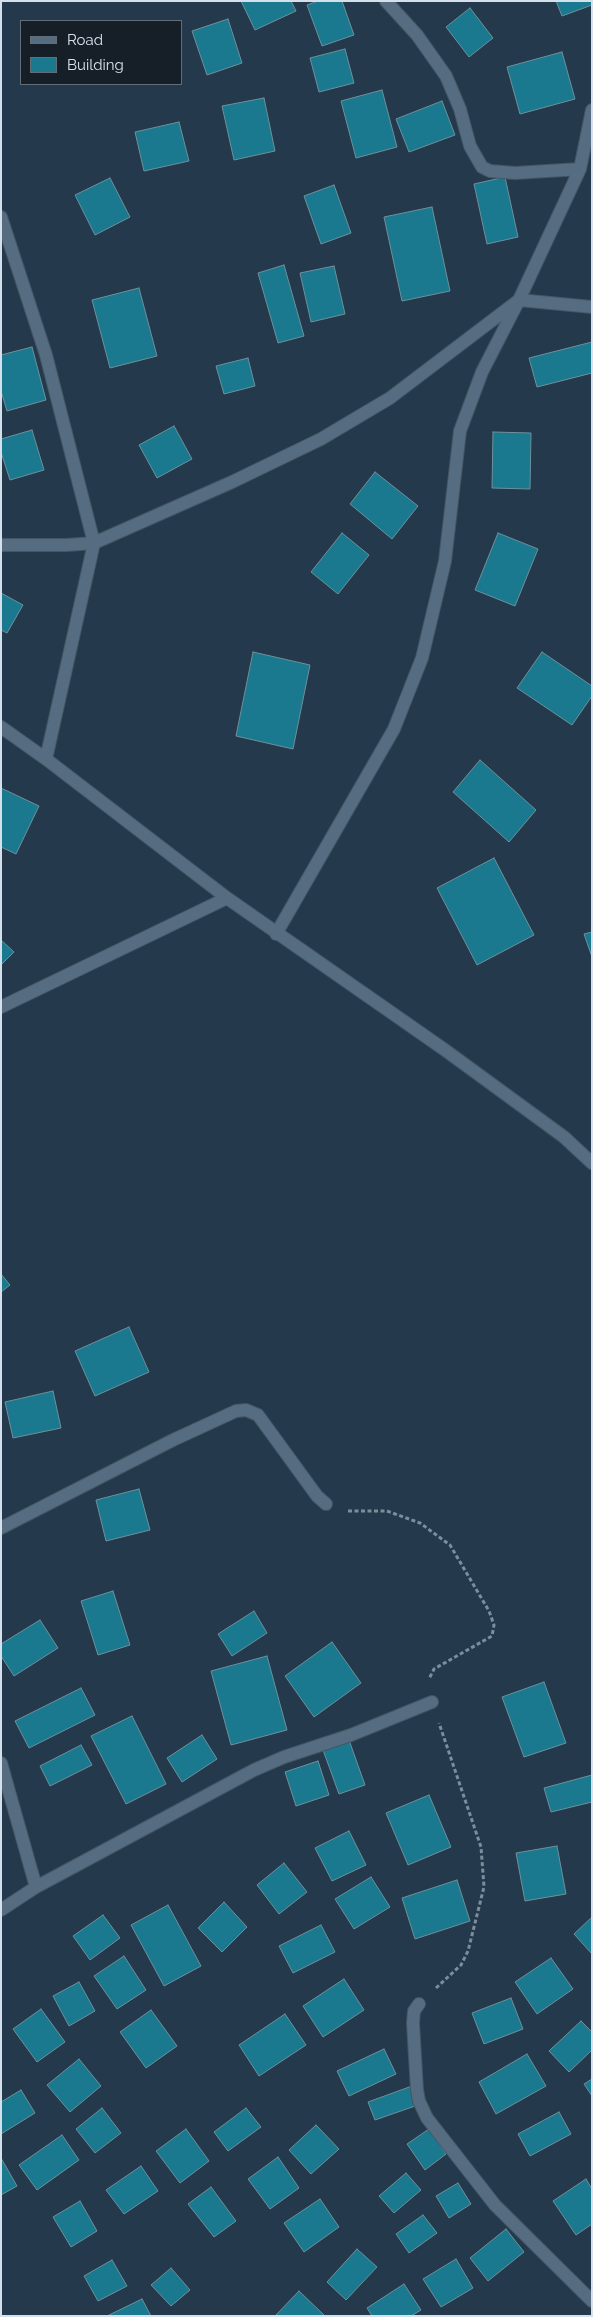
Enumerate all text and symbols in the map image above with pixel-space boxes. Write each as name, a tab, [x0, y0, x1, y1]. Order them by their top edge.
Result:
legend	[20, 20, 182, 85]
text: Road	[67, 31, 103, 49]
text: Building	[67, 56, 124, 74]

